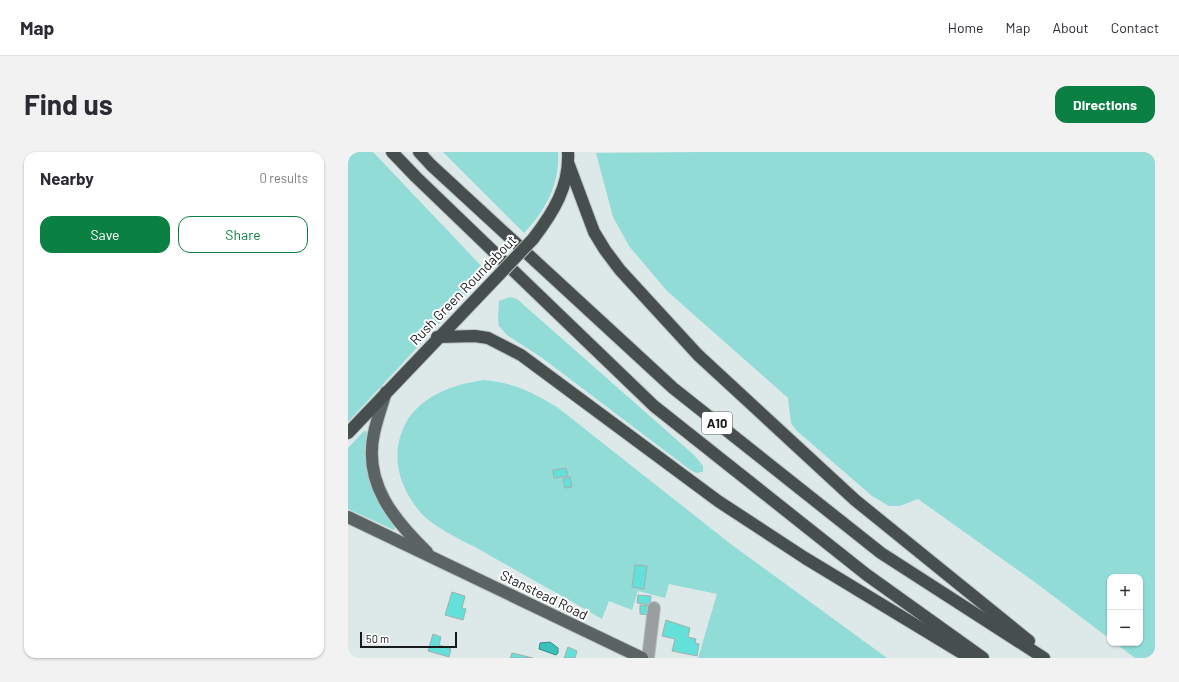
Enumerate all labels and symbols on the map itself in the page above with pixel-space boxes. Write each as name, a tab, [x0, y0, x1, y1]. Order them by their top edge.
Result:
street label: Rush Green Roundabout	[406, 231, 519, 348]
road number: A10	[702, 412, 732, 434]
street label: Stanstead Road	[498, 566, 591, 623]
scale bar	[360, 630, 457, 649]

